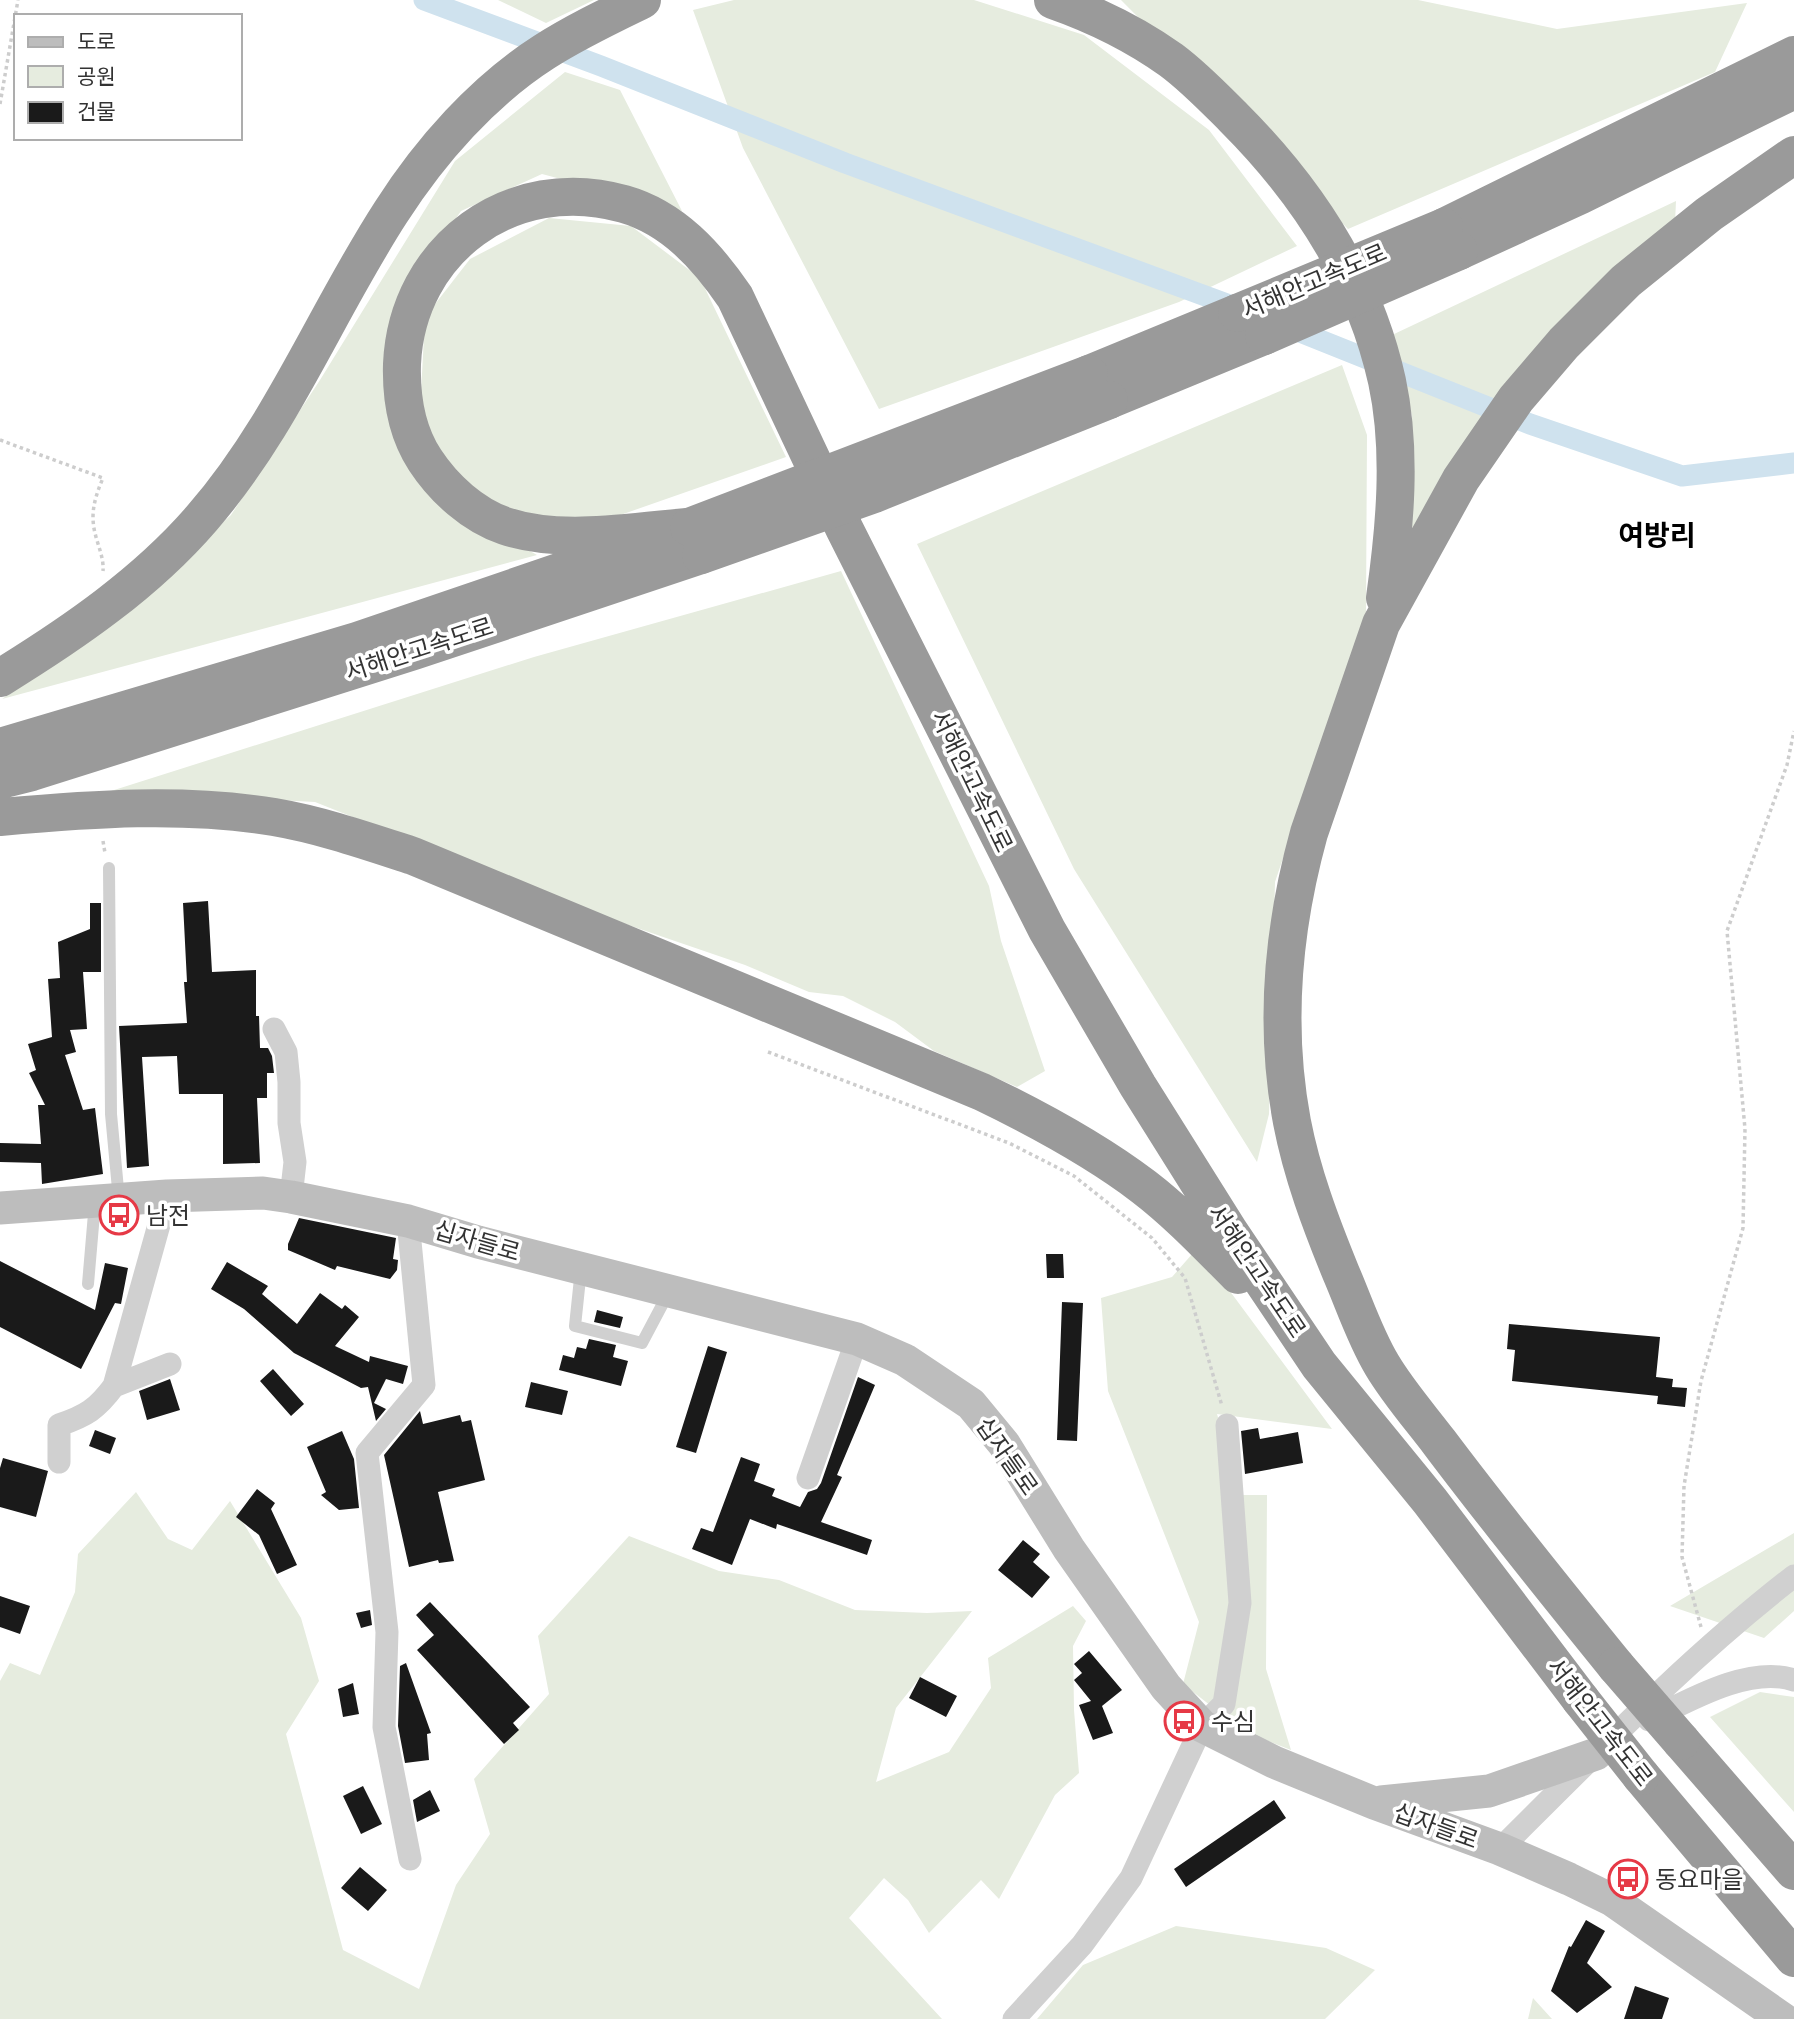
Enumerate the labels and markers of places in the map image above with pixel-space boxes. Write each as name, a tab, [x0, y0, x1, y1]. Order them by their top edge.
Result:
bus stop icon: 남전	[98, 1194, 140, 1236]
place label: 남전	[146, 1201, 190, 1230]
bus stop icon: 수심	[1163, 1700, 1205, 1742]
place label: 수심	[1211, 1707, 1255, 1736]
bus stop icon: 동요마을	[1607, 1858, 1649, 1900]
place label: 동요마을	[1655, 1865, 1743, 1894]

